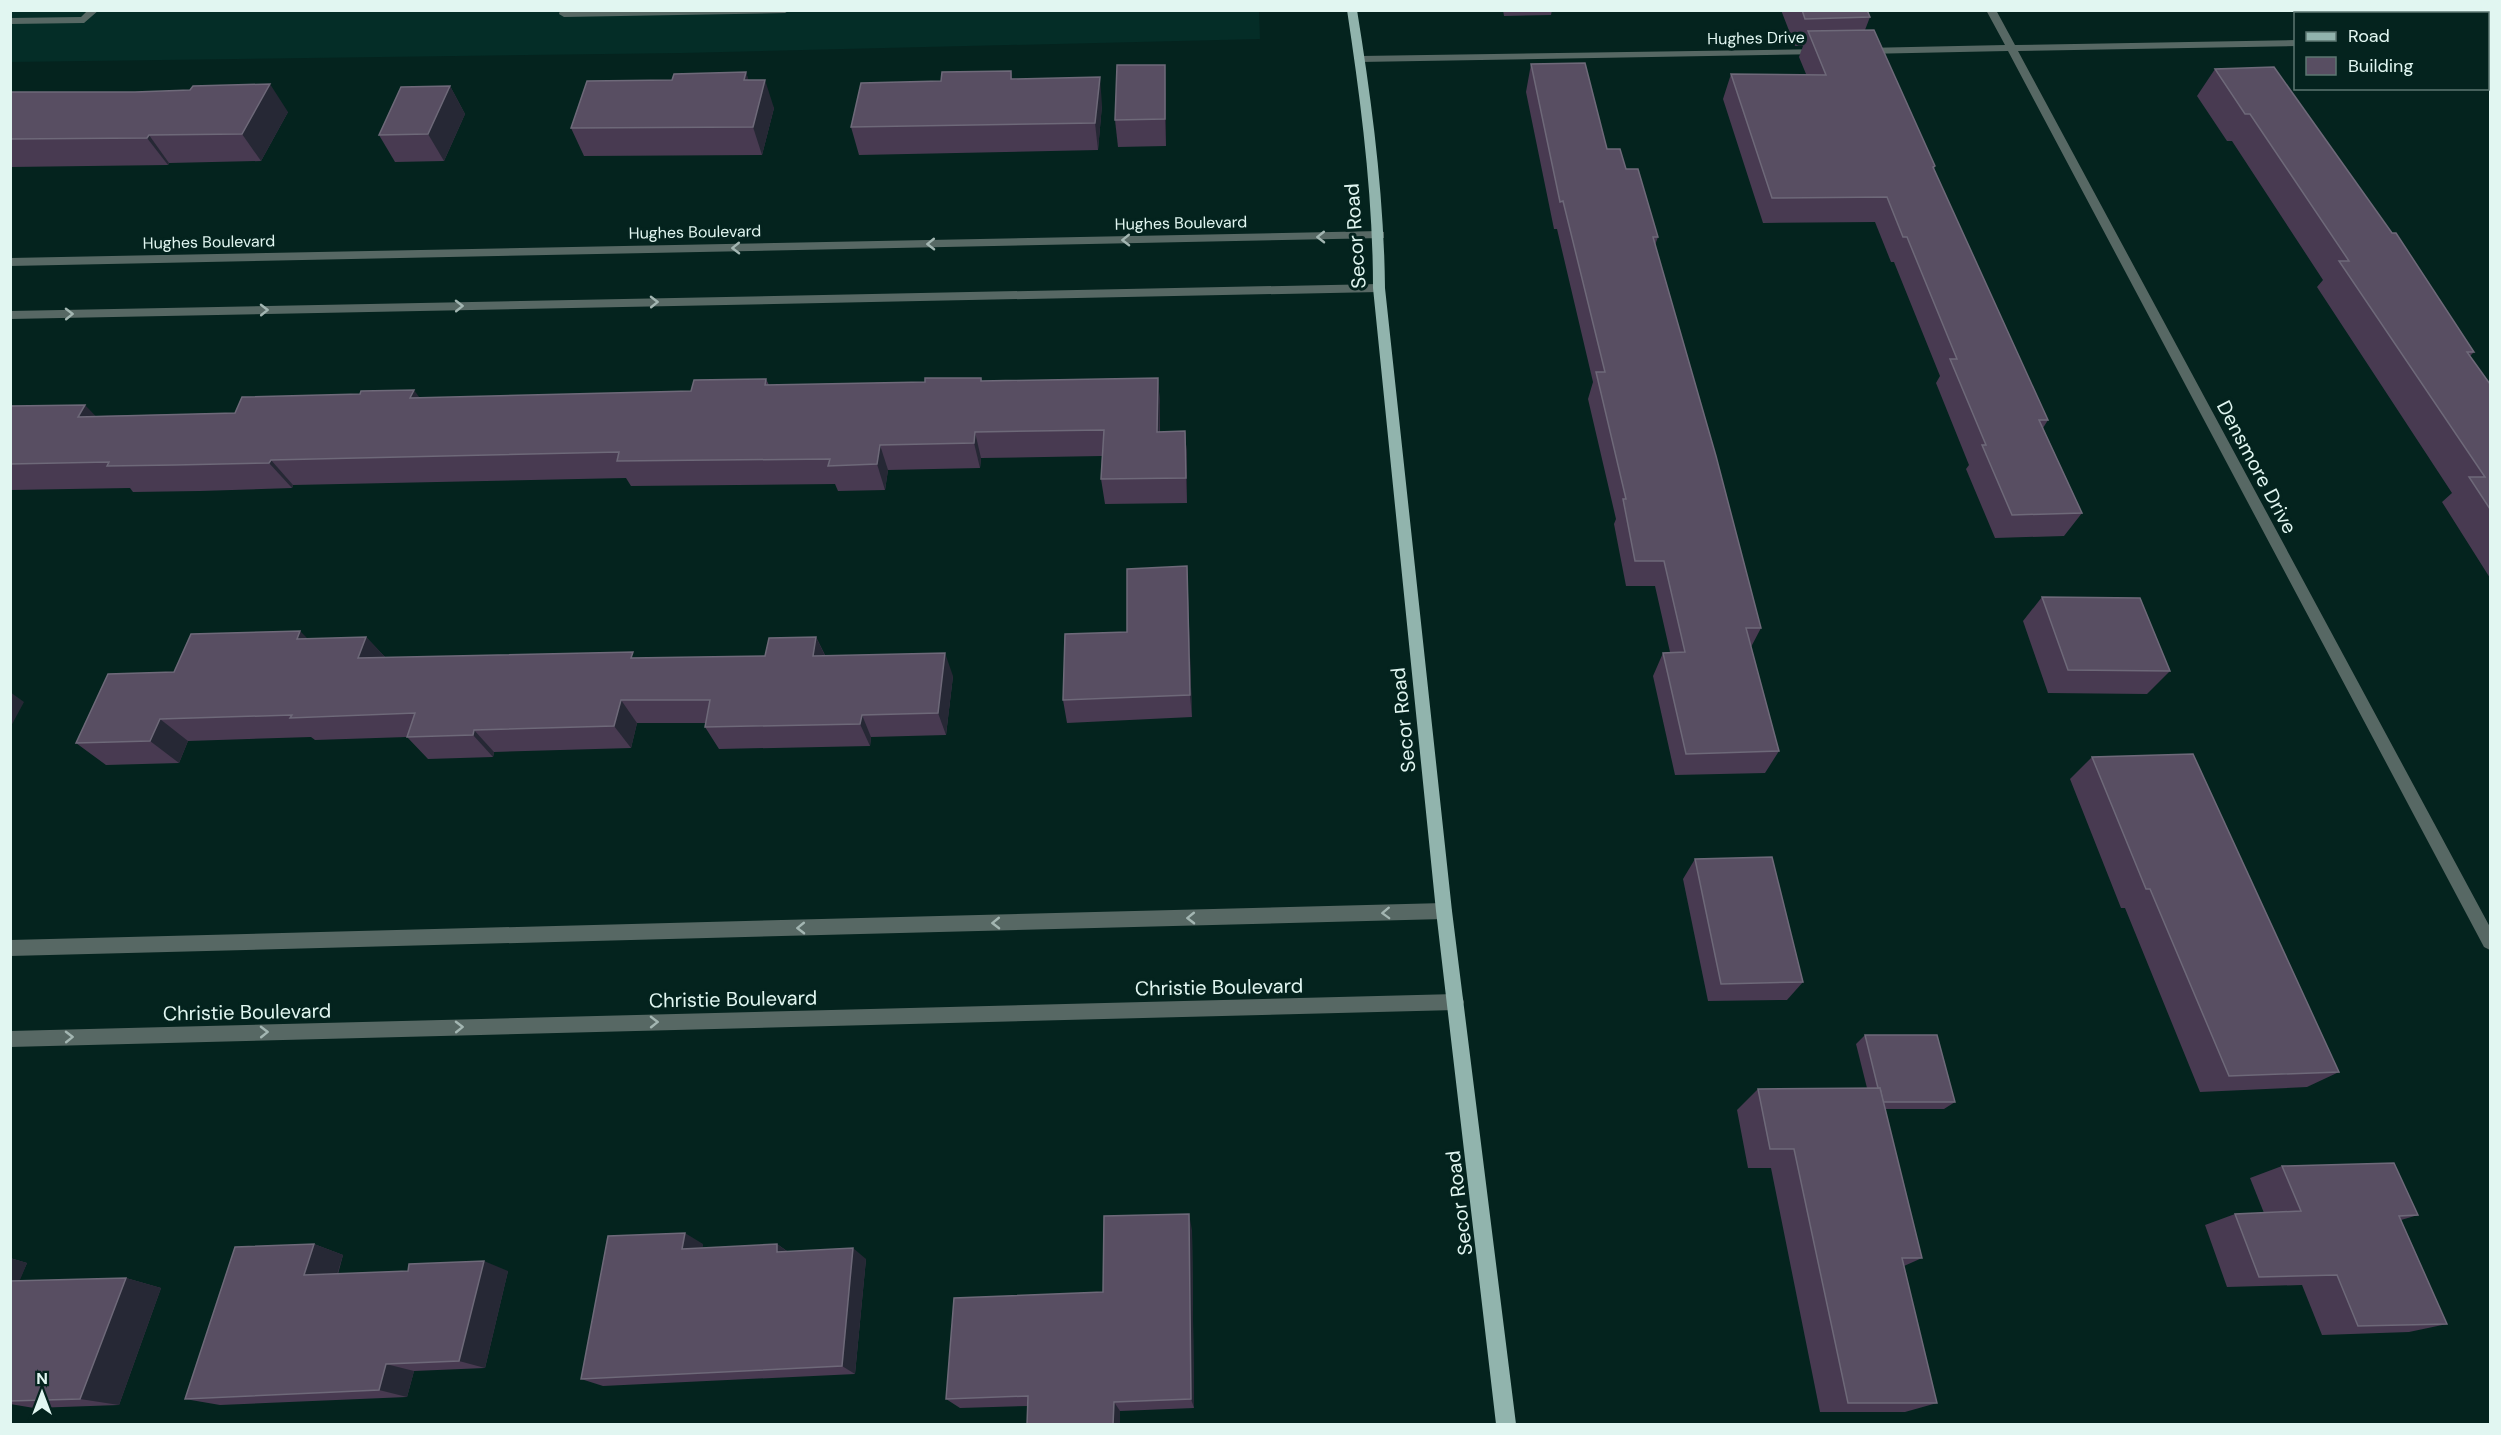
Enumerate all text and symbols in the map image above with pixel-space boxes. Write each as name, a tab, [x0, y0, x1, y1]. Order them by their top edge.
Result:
legend	[2294, 12, 2489, 90]
text: Road	[2348, 24, 2390, 48]
street label: Hughes Drive	[1707, 27, 1805, 49]
text: Building	[2348, 54, 2413, 78]
street label: Secor Road	[1338, 182, 1372, 290]
street label: Hughes Boulevard	[1115, 211, 1247, 235]
street label: Hughes Boulevard	[629, 220, 761, 244]
street label: Hughes Boulevard	[143, 230, 275, 254]
one-way arrow	[1317, 230, 1326, 243]
one-way arrow	[1122, 234, 1131, 247]
one-way arrow	[927, 238, 936, 250]
one-way arrow	[732, 242, 741, 254]
one-way arrow	[649, 296, 658, 308]
one-way arrow	[454, 300, 463, 312]
one-way arrow	[259, 304, 268, 316]
one-way arrow	[64, 308, 73, 320]
street label: Densmore Drive	[2211, 396, 2303, 538]
street label: Secor Road	[1385, 666, 1421, 774]
one-way arrow	[1381, 907, 1390, 919]
one-way arrow	[1186, 912, 1195, 924]
one-way arrow	[991, 917, 1000, 929]
one-way arrow	[796, 921, 805, 934]
street label: Christie Boulevard	[1135, 973, 1303, 1001]
street label: Christie Boulevard	[649, 985, 817, 1013]
street label: Christie Boulevard	[163, 998, 331, 1026]
one-way arrow	[649, 1016, 658, 1029]
one-way arrow	[454, 1021, 463, 1034]
one-way arrow	[259, 1026, 268, 1039]
one-way arrow	[64, 1031, 73, 1044]
street label: Secor Road	[1440, 1149, 1478, 1257]
north arrow	[12, 1363, 72, 1423]
text: N	[36, 1368, 48, 1389]

